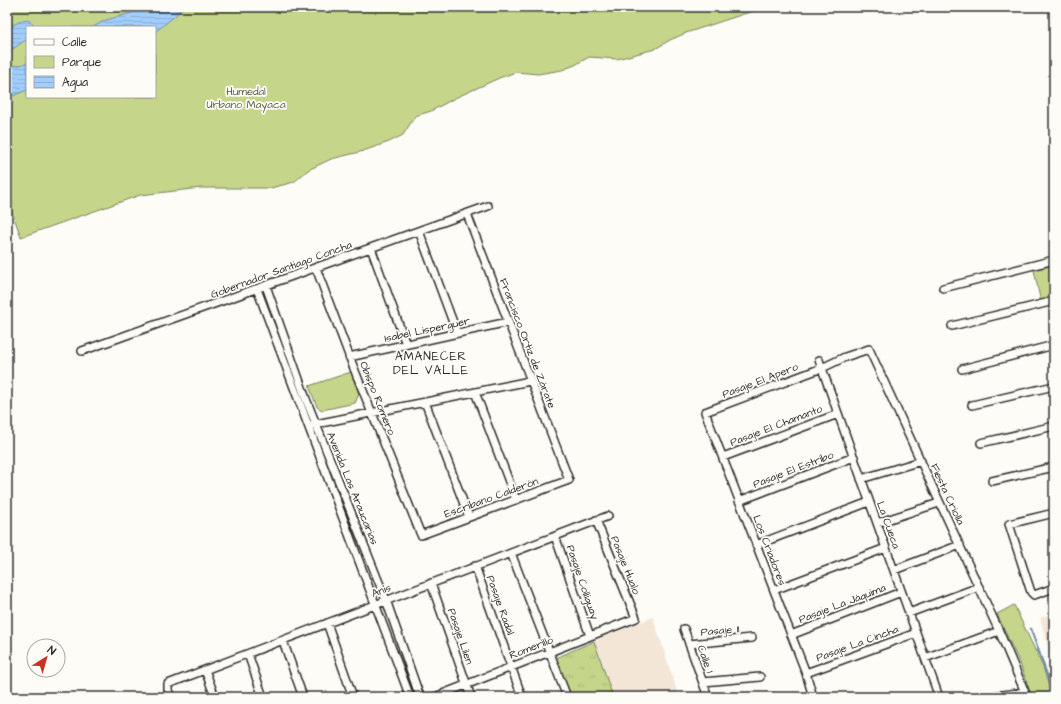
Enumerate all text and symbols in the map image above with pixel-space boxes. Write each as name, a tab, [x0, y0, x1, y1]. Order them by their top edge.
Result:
legend	[26, 26, 156, 98]
text: Calle	[62, 34, 87, 51]
text: Parque	[62, 54, 102, 71]
text: Agua	[62, 74, 88, 92]
park label: Humedal Urbano Mayaca	[207, 84, 286, 113]
street label: Gobernador Santiago Concha	[209, 237, 354, 303]
street label: Francisco Ortiz de Zárate	[496, 276, 559, 410]
street label: Isabel Lisperguer	[383, 313, 472, 347]
district label: AMANECER DEL VALLE	[393, 348, 469, 379]
street label: Obispo Romero	[356, 359, 399, 438]
street label: Pasaje El Apero	[720, 359, 801, 402]
street label: Pasaje El Chamanto	[728, 401, 825, 450]
street label: Avenida Las Araucarias	[323, 430, 382, 547]
street label: Pasaje El Estribo	[751, 447, 836, 492]
street label: Fiesta Criolla	[927, 461, 968, 528]
street label: Escribano Calderón	[442, 473, 541, 521]
street label: La Cueca	[873, 499, 904, 551]
street label: Los Criadores	[749, 513, 790, 588]
street label: Pasaje Hualo	[607, 534, 644, 597]
street label: Pasaje Colliguay	[562, 543, 602, 622]
street label: Pasaje Radal	[483, 573, 518, 637]
street label: Anis	[369, 580, 394, 601]
street label: Pasaje La Jáquima	[796, 580, 888, 627]
street label: Pasaje Lilen	[444, 606, 477, 667]
street label: Pasaje 11	[700, 621, 741, 640]
street label: Pasaje La Cincha	[814, 621, 901, 665]
street label: Romerillo	[507, 632, 556, 663]
north arrow	[26, 638, 66, 678]
text: N	[44, 642, 59, 659]
street label: Calle 1	[694, 643, 717, 676]

